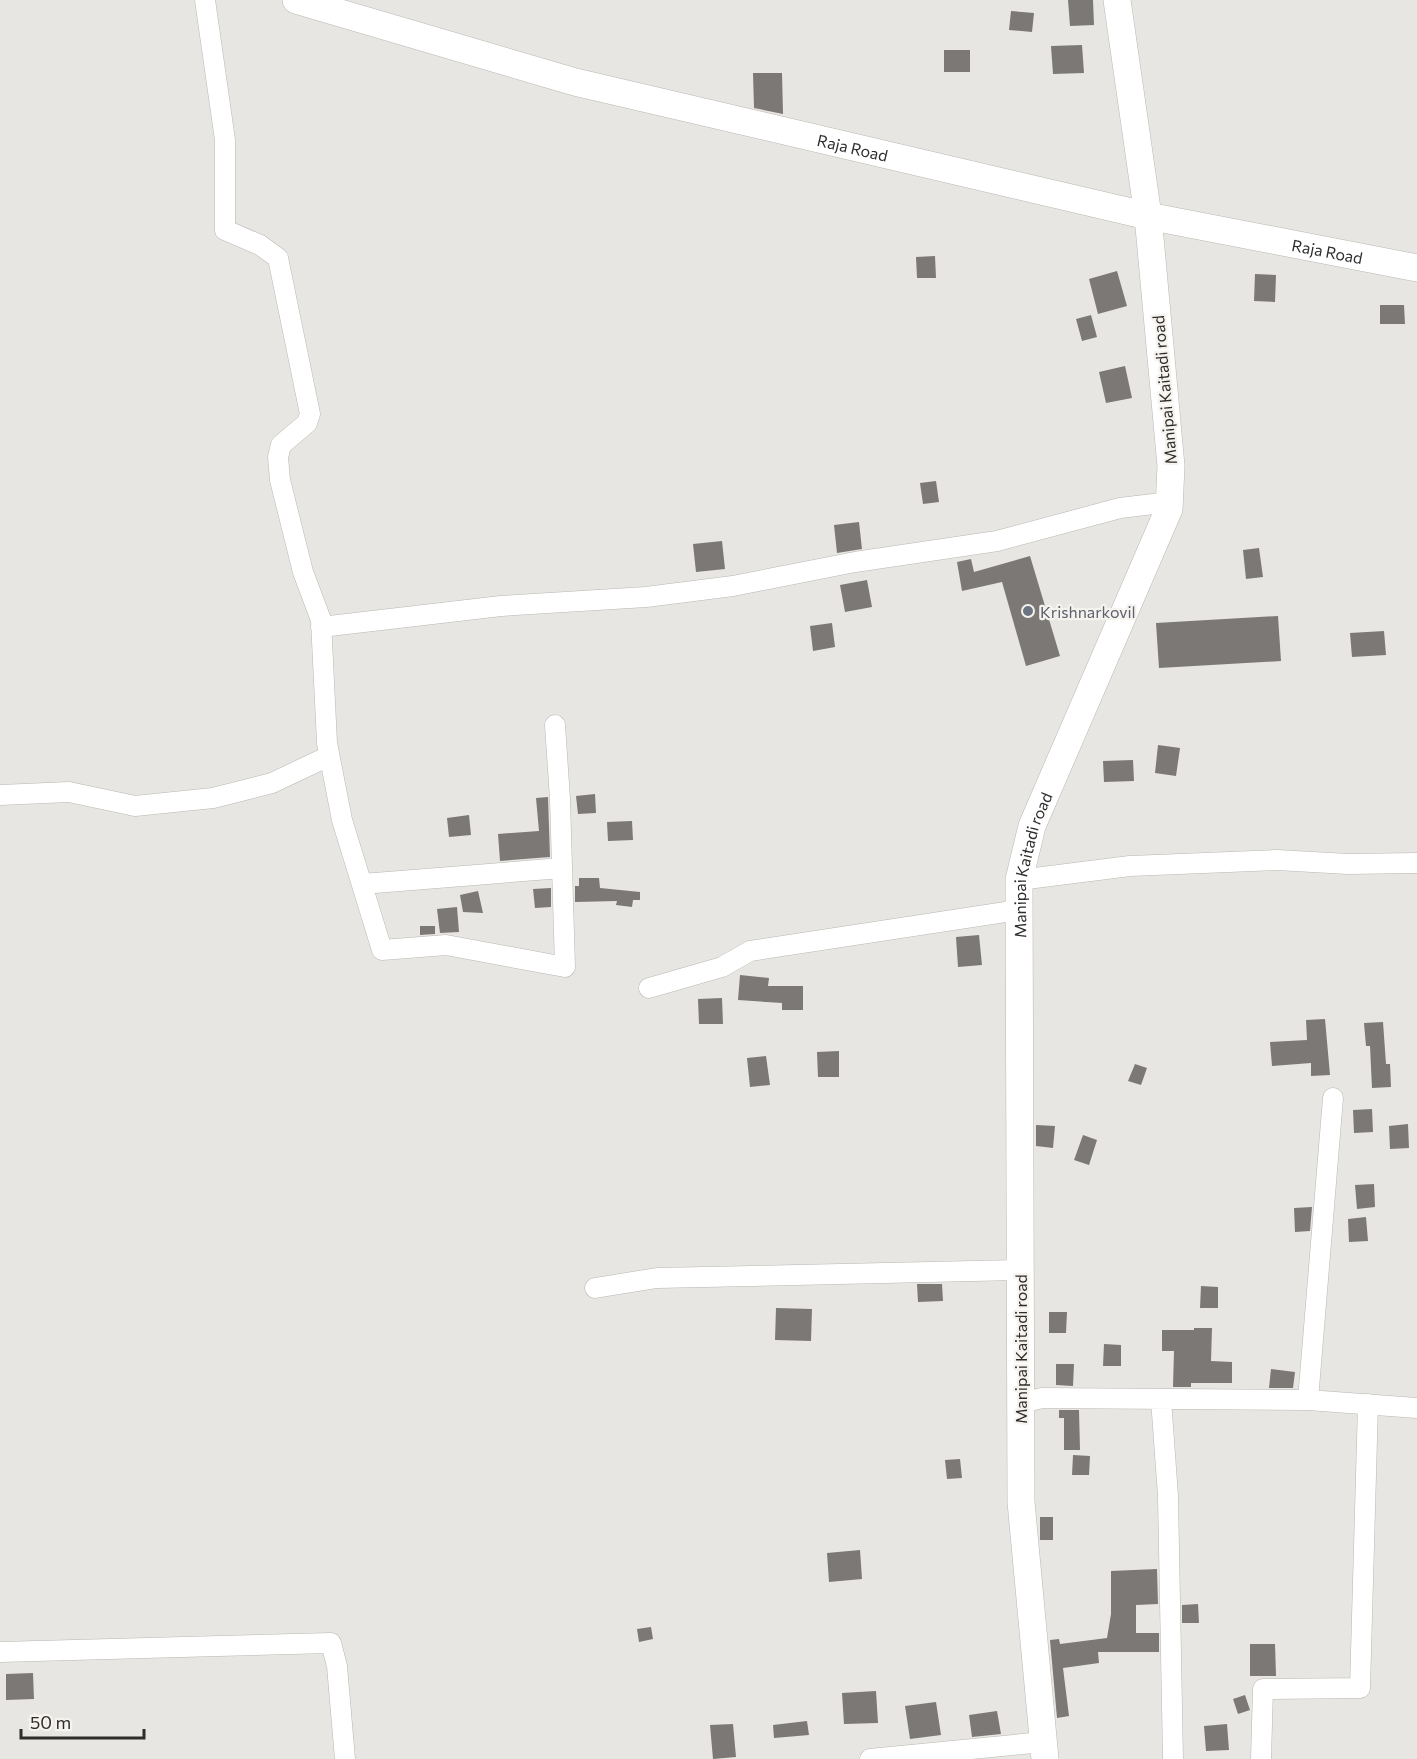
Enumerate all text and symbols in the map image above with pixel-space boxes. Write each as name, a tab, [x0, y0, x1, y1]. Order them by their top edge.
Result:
street label: Raja Road	[815, 129, 890, 164]
street label: Raja Road	[1290, 235, 1365, 267]
street label: Manipai Kaitadi road	[1148, 315, 1180, 465]
place label: Krishnarkovil	[1040, 602, 1136, 621]
marker: Krishnarkovil	[1021, 604, 1035, 618]
street label: Manipai Kaitadi road	[1009, 789, 1055, 938]
street label: Manipai Kaitadi road	[1011, 1274, 1030, 1424]
scale bar	[21, 1702, 144, 1740]
text: 50 m	[30, 1711, 71, 1733]

